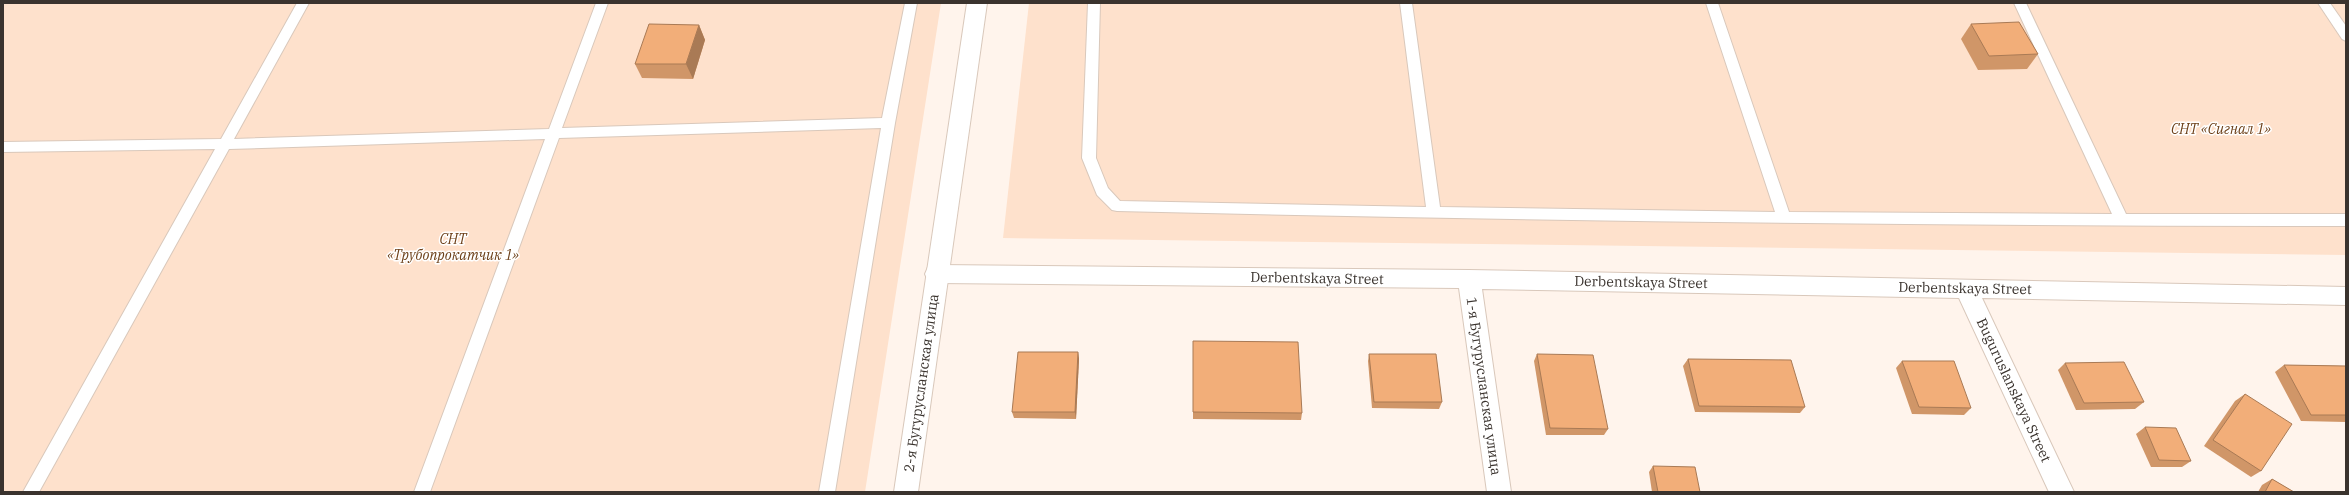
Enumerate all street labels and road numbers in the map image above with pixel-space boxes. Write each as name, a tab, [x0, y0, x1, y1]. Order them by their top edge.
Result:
street label: Derbentskaya Street	[1250, 268, 1384, 288]
street label: Derbentskaya Street	[1574, 272, 1708, 292]
street label: Derbentskaya Street	[1898, 278, 2032, 298]
street label: 2-я Бугурусланская улица	[900, 292, 942, 473]
street label: 1-я Бугурусланская улица	[1463, 296, 1505, 477]
street label: Buguruslanskaya Street	[1973, 315, 2055, 465]

